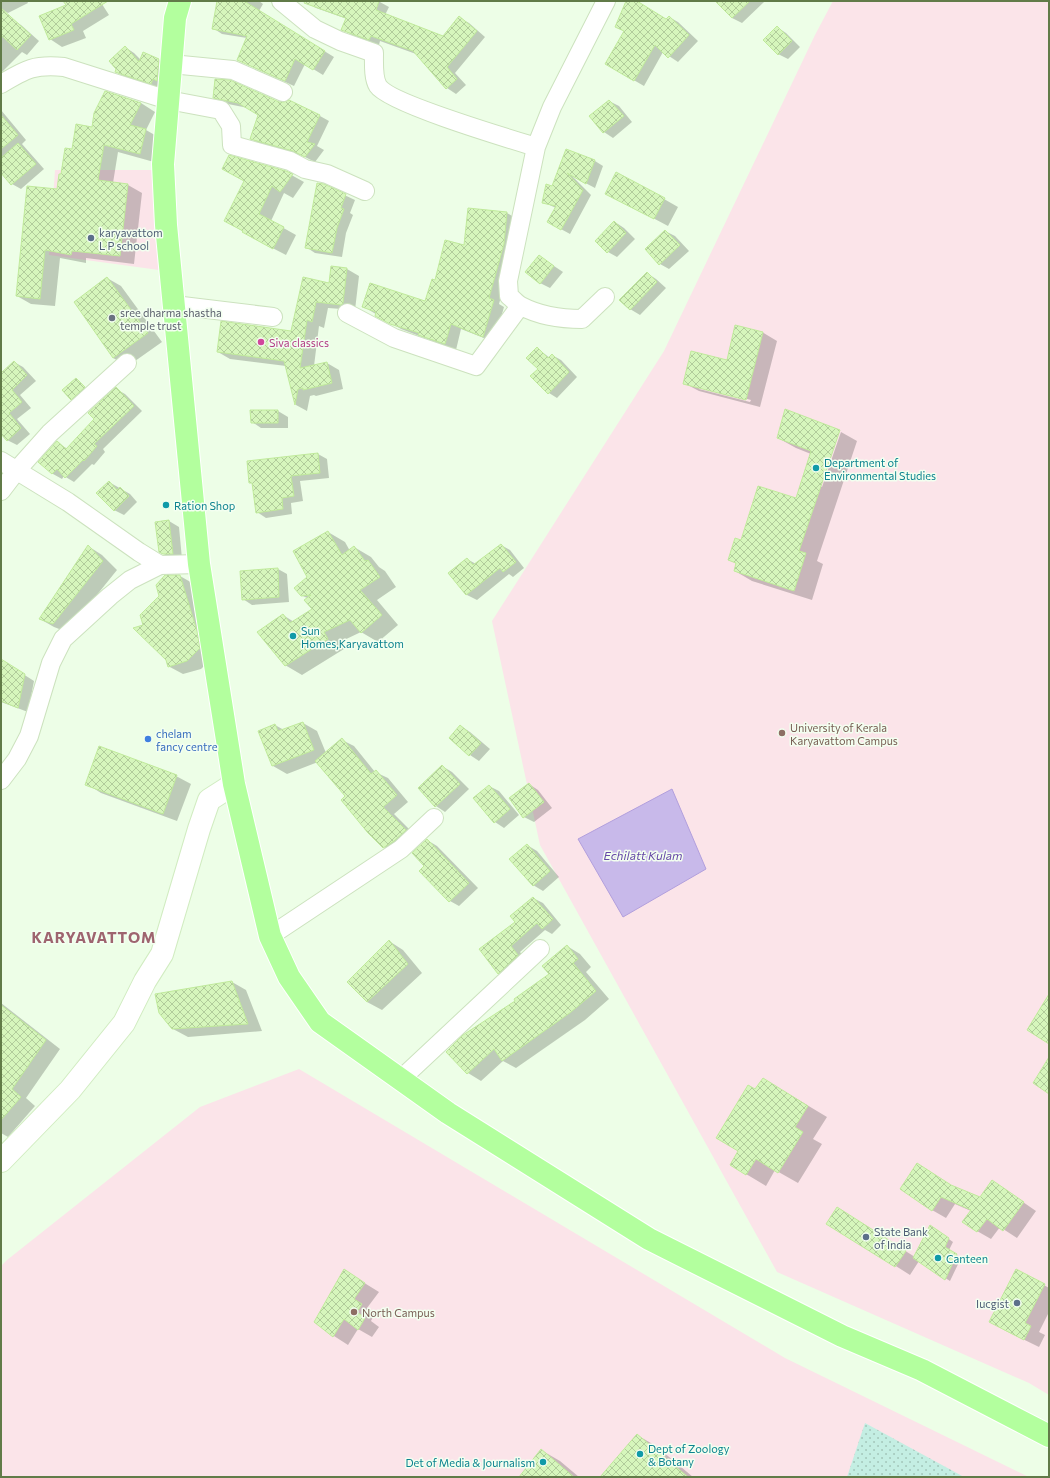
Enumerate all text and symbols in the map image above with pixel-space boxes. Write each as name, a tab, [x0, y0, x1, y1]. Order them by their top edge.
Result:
place label: karyavattom L P school	[99, 226, 163, 252]
marker: karyavattom L P school	[86, 233, 96, 243]
place label: sree dharma shastha temple trust	[120, 306, 222, 332]
marker: sree dharma shastha temple trust	[107, 313, 117, 323]
place label: Siva classics	[269, 336, 329, 349]
marker: Siva classics	[256, 337, 266, 347]
place label: Department of Environmental Studies	[824, 456, 936, 482]
marker: Department of Environmental Studies	[811, 463, 821, 473]
place label: Ration Shop	[174, 499, 235, 512]
marker: Ration Shop	[161, 500, 171, 510]
place label: Sun Homes,Karyavattom	[301, 624, 404, 650]
marker: Sun Homes,Karyavattom	[288, 631, 298, 641]
place label: University of Kerala Karyavattom Campus	[790, 721, 898, 747]
place label: chelam fancy centre	[156, 727, 218, 753]
marker: University of Kerala Karyavattom Campus	[777, 728, 787, 738]
marker: chelam fancy centre	[143, 734, 153, 744]
water label: Echilatt Kulam	[604, 848, 682, 862]
district label: KARYAVATTOM	[32, 928, 156, 946]
place label: State Bank of India	[874, 1225, 928, 1251]
marker: State Bank of India	[861, 1232, 871, 1242]
place label: Canteen	[946, 1252, 988, 1265]
marker: Canteen	[933, 1253, 943, 1263]
place label: Iucgist	[976, 1297, 1009, 1310]
marker: Iucgist	[1012, 1298, 1022, 1308]
place label: North Campus	[362, 1306, 435, 1319]
marker: North Campus	[349, 1307, 359, 1317]
place label: Dept of Zoology & Botany	[648, 1442, 730, 1468]
marker: Dept of Zoology & Botany	[635, 1449, 645, 1459]
place label: Det of Media & Journalism	[405, 1456, 535, 1470]
marker: Det of Media & Journalism	[538, 1457, 548, 1467]

